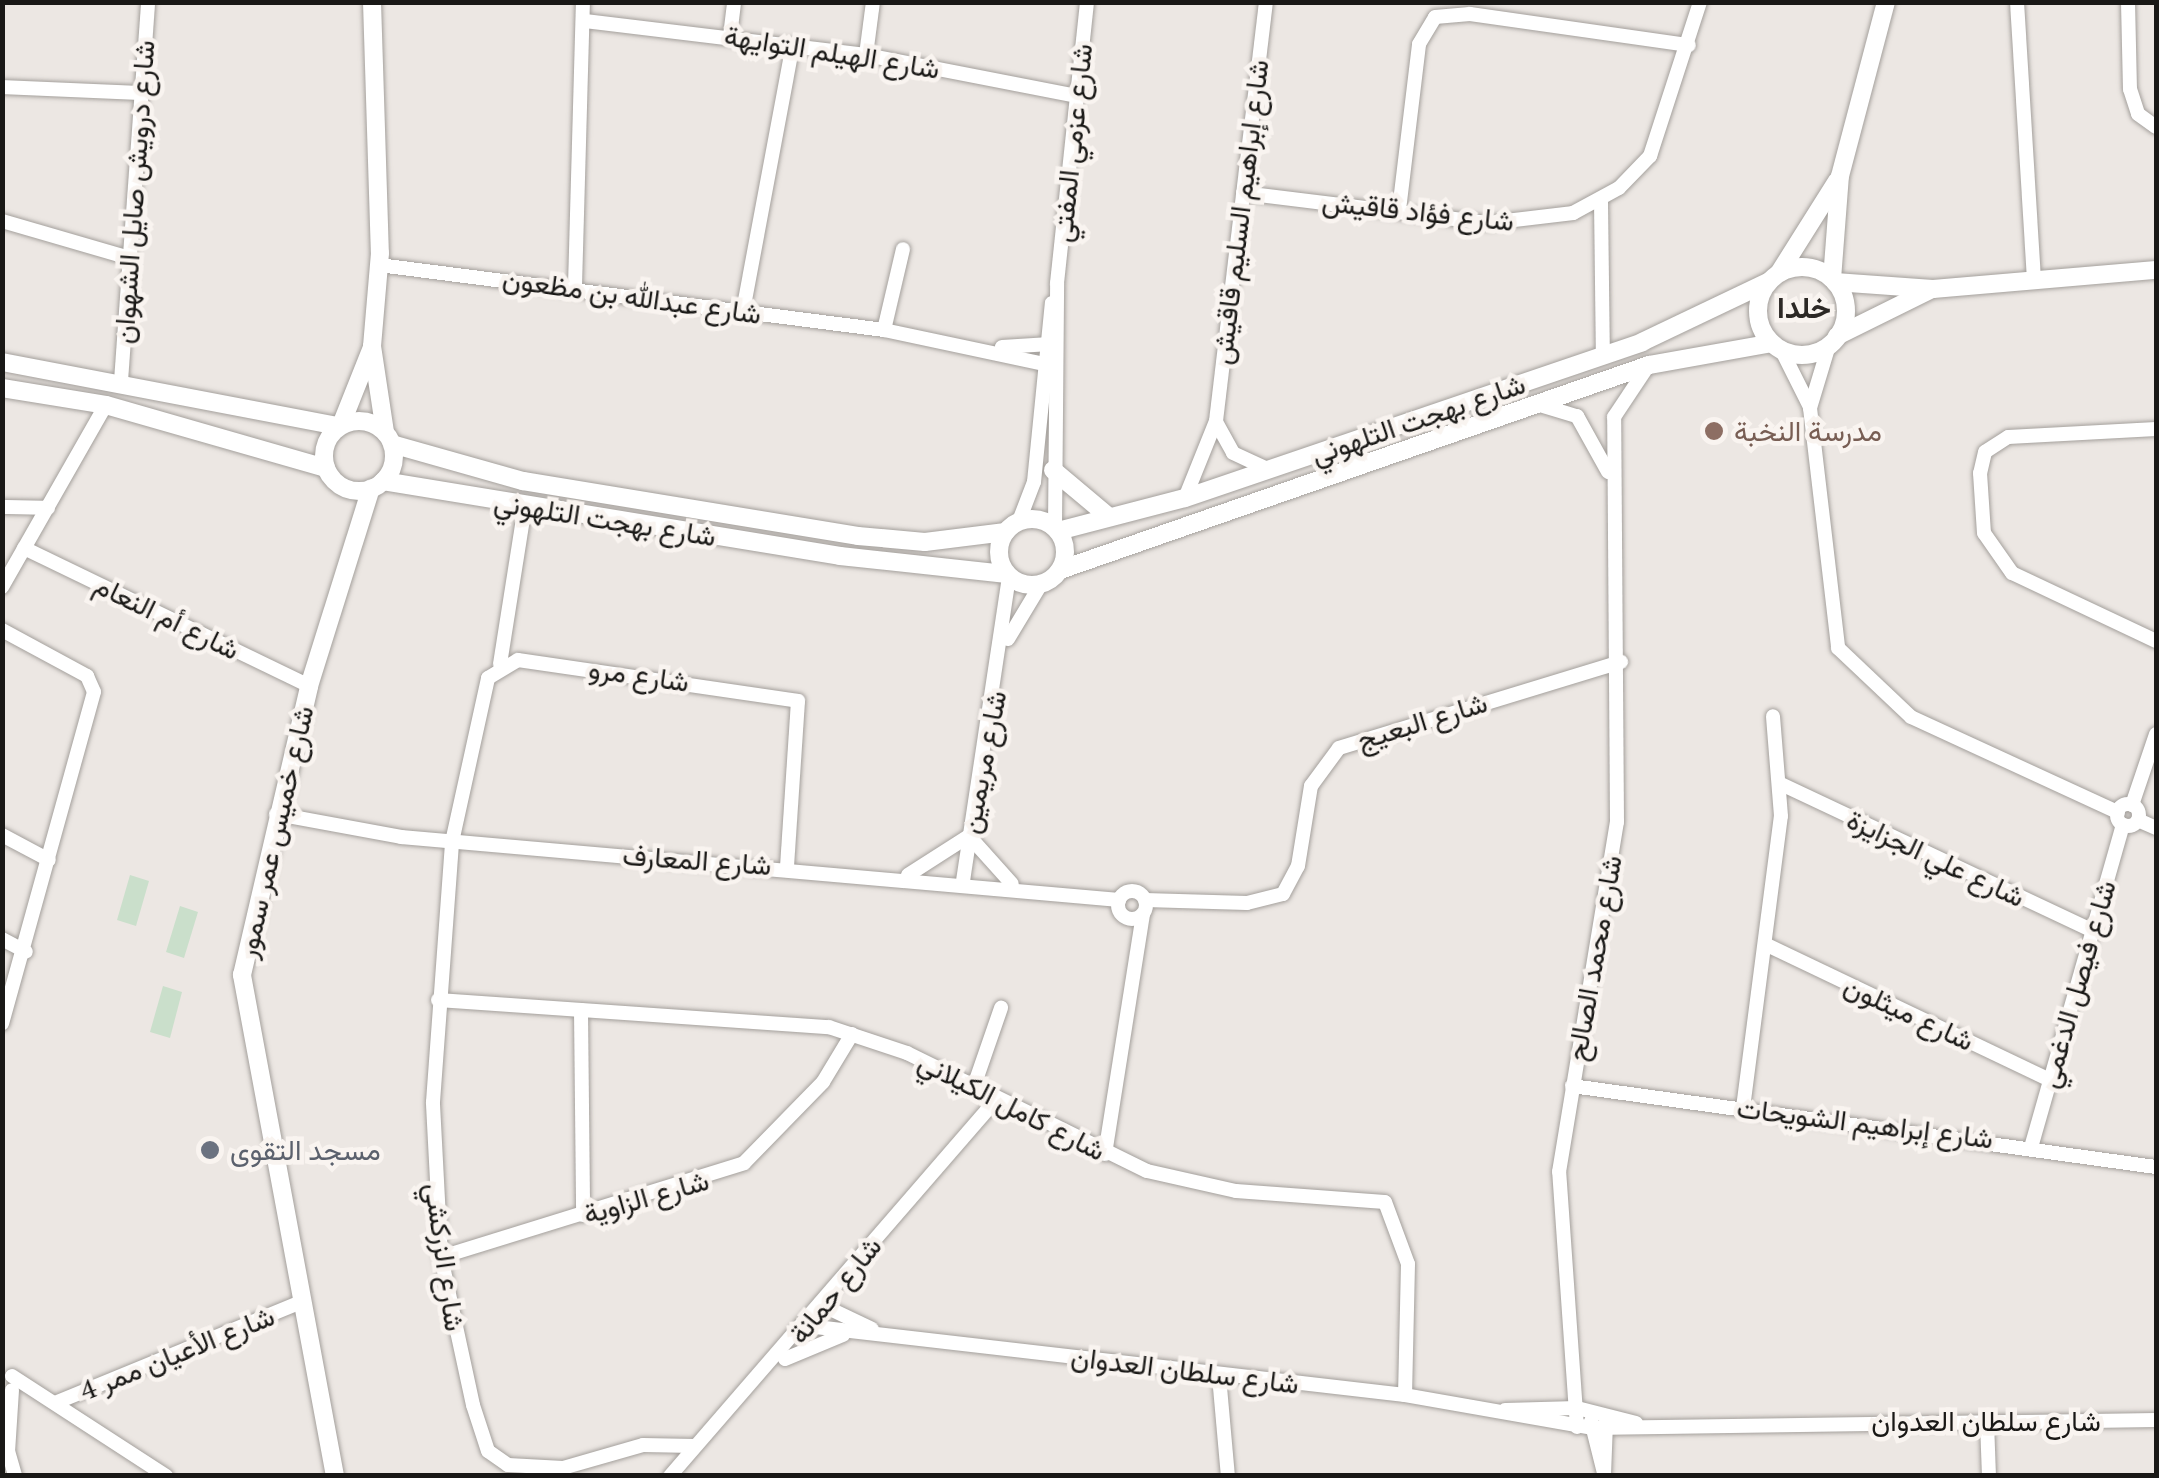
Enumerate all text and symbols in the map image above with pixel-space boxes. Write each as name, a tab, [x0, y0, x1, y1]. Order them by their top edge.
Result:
street label: شارع الهيلم التوايهة	[722, 18, 942, 86]
street label: شارع درويش صايل الشهوان	[107, 39, 161, 345]
street label: شارع عزمي المفتي	[1045, 42, 1099, 244]
street label: شارع إبراهيم السليم قاقيش	[1205, 58, 1275, 366]
street label: شارع فؤاد قاقيش	[1320, 184, 1516, 238]
street label: شارع عبدالله بن مظعون	[500, 261, 764, 331]
district label: خلدا	[1777, 289, 1831, 325]
street label: شارع بهجت التلهوني	[1307, 367, 1529, 471]
place label: مدرسة النخبة	[1734, 414, 1882, 448]
marker: مدرسة النخبة	[1703, 420, 1725, 442]
street label: شارع بهجت التلهوني	[492, 485, 718, 553]
street label: شارع أم النعام	[89, 567, 245, 667]
street label: شارع مرو	[587, 651, 691, 699]
street label: شارع البعيج	[1353, 685, 1491, 757]
street label: شارع مريمين	[953, 688, 1013, 836]
street label: شارع خميس عمر سمور	[230, 703, 320, 961]
street label: شارع علي الجزايزة	[1842, 802, 2030, 914]
street label: شارع المعارف	[622, 838, 772, 882]
street label: شارع محمد الصالح	[1559, 853, 1629, 1063]
street label: شارع فيصل الدغمي	[2031, 876, 2123, 1092]
street label: شارع ميثلون	[1839, 968, 1979, 1058]
street label: شارع كامل الكيلاني	[913, 1044, 1111, 1168]
street label: شارع إبراهيم الشويحات	[1735, 1091, 1995, 1155]
place label: مسجد التقوى	[230, 1133, 381, 1167]
marker: مسجد التقوى	[199, 1139, 221, 1161]
street label: شارع الزاوية	[579, 1163, 713, 1231]
street label: شارع الزركشي	[418, 1181, 472, 1333]
street label: شارع حمانة	[782, 1230, 888, 1350]
street label: شارع الأعيان ممر 4	[75, 1299, 279, 1407]
street label: شارع سلطان العدوان	[1069, 1339, 1301, 1401]
street label: شارع سلطان العدوان	[1871, 1404, 2101, 1438]

